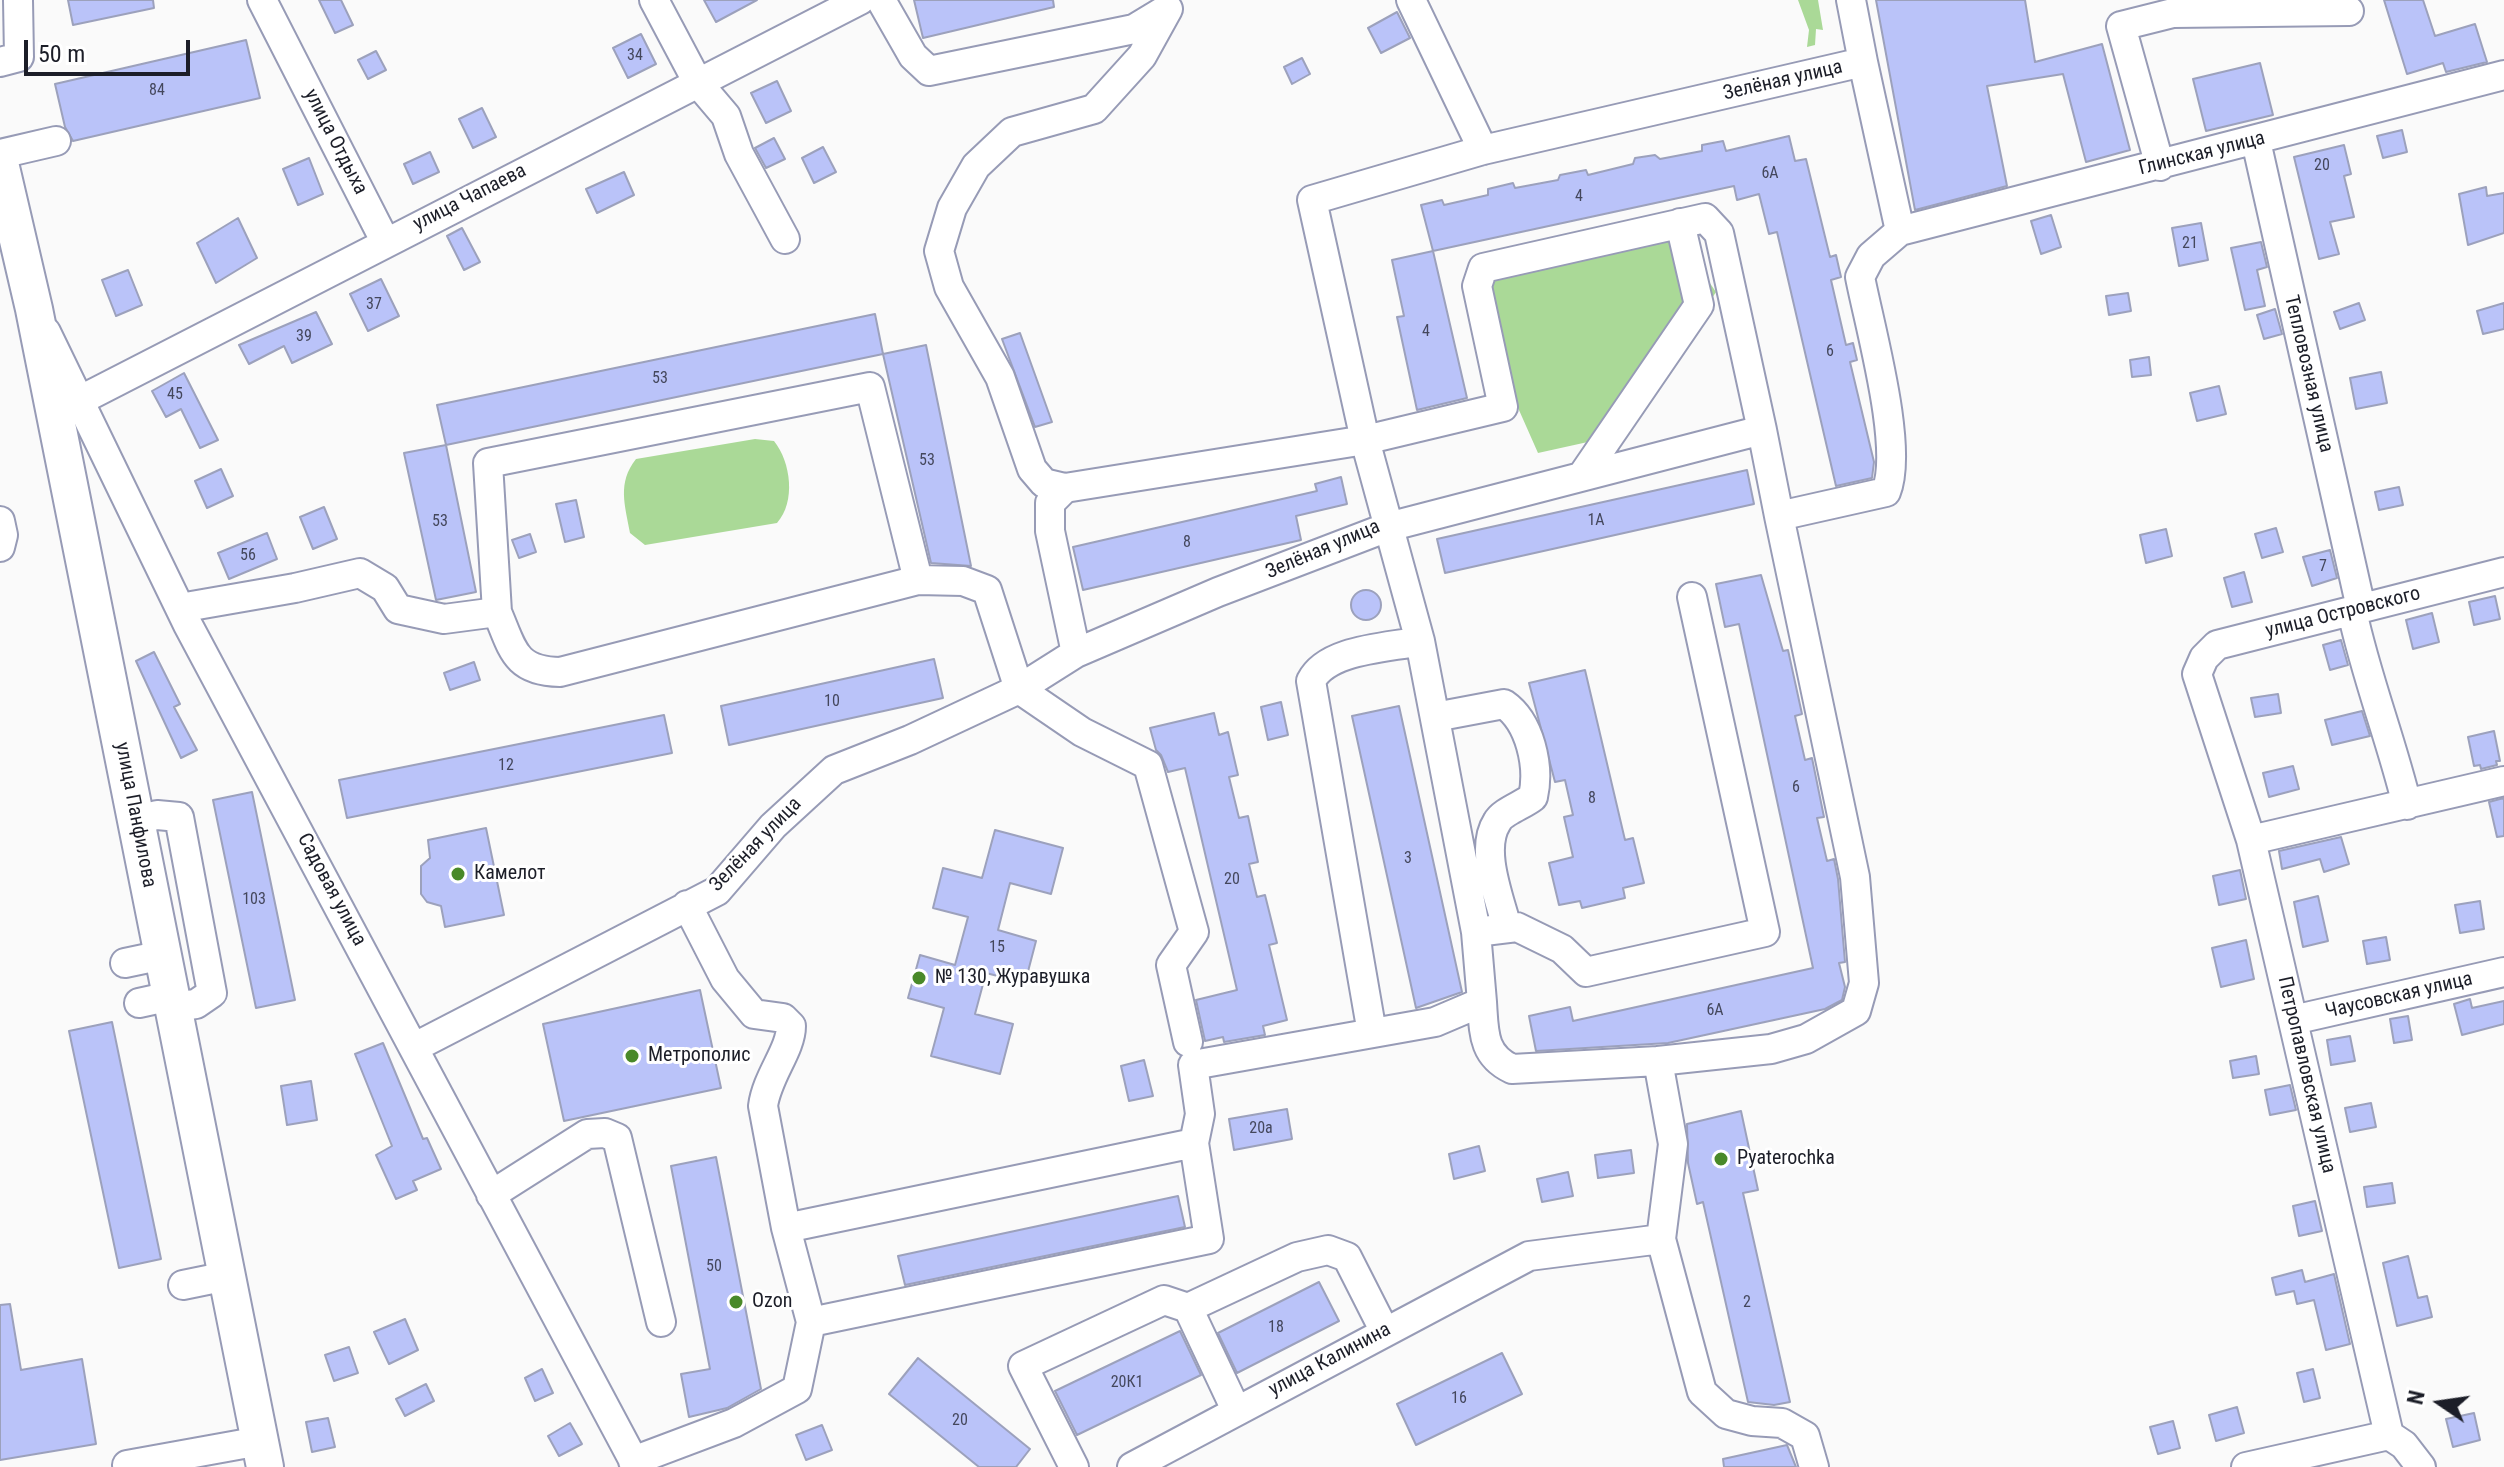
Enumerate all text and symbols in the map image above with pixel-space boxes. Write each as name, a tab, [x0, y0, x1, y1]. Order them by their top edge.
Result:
scale bar	[28, 24, 194, 74]
text: 50 m	[38, 40, 85, 68]
house number: 34	[627, 46, 643, 66]
street label: Зелёная улица	[1721, 56, 1845, 106]
house number: 84	[149, 81, 165, 101]
street label: улица Отдыха	[298, 85, 372, 199]
street label: Глинская улица	[2136, 127, 2268, 181]
house number: 20	[2314, 156, 2330, 176]
street label: улица Чапаева	[410, 159, 530, 237]
house number: 6А	[1761, 164, 1779, 184]
house number: 4	[1575, 187, 1583, 207]
house number: 21	[2182, 234, 2198, 254]
street label: Тепловозная улица	[2278, 293, 2338, 455]
house number: 37	[366, 295, 382, 315]
house number: 4	[1422, 322, 1430, 342]
house number: 39	[296, 327, 312, 347]
house number: 6	[1826, 342, 1834, 362]
house number: 53	[652, 369, 668, 389]
house number: 45	[167, 385, 183, 405]
house number: 53	[919, 451, 935, 471]
house number: 1А	[1587, 511, 1605, 531]
house number: 53	[432, 512, 448, 532]
street label: Зелёная улица	[1262, 515, 1384, 585]
house number: 8	[1183, 533, 1191, 553]
house number: 56	[240, 546, 256, 566]
house number: 7	[2319, 557, 2327, 577]
street label: улица Островского	[2263, 582, 2423, 644]
house number: 10	[824, 692, 840, 712]
street label: улица Панфилова	[109, 740, 161, 890]
house number: 12	[498, 756, 514, 776]
house number: 6	[1792, 778, 1800, 798]
house number: 8	[1588, 789, 1596, 809]
street label: Зелёная улица	[705, 793, 807, 897]
street label: Садовая улица	[291, 830, 371, 950]
house number: 3	[1404, 849, 1412, 869]
place label: Камелот	[474, 862, 546, 886]
marker: Камелот	[449, 865, 467, 883]
house number: 20	[1224, 870, 1240, 890]
house number: 103	[242, 890, 266, 910]
house number: 15	[989, 938, 1005, 958]
place label: № 130, Журавушка	[935, 966, 1090, 990]
street label: Чаусовская улица	[2323, 967, 2475, 1025]
marker: № 130, Журавушка	[910, 969, 928, 987]
street label: Петропавловская улица	[2272, 974, 2340, 1176]
house number: 6А	[1706, 1001, 1724, 1021]
place label: Метрополис	[648, 1044, 750, 1068]
marker: Метрополис	[623, 1047, 641, 1065]
house number: 20а	[1249, 1119, 1273, 1139]
place label: Pyaterochka	[1737, 1147, 1835, 1171]
marker: Pyaterochka	[1712, 1150, 1730, 1168]
house number: 50	[706, 1257, 722, 1277]
place label: Ozon	[752, 1290, 792, 1314]
marker: Ozon	[727, 1293, 745, 1311]
house number: 2	[1743, 1293, 1751, 1313]
street label: улица Калинина	[1265, 1318, 1395, 1402]
house number: 18	[1268, 1318, 1284, 1338]
north arrow	[2400, 1363, 2480, 1443]
house number: 20К1	[1111, 1373, 1143, 1393]
text: N	[2402, 1388, 2430, 1407]
house number: 16	[1451, 1389, 1467, 1409]
house number: 20	[952, 1411, 968, 1431]

